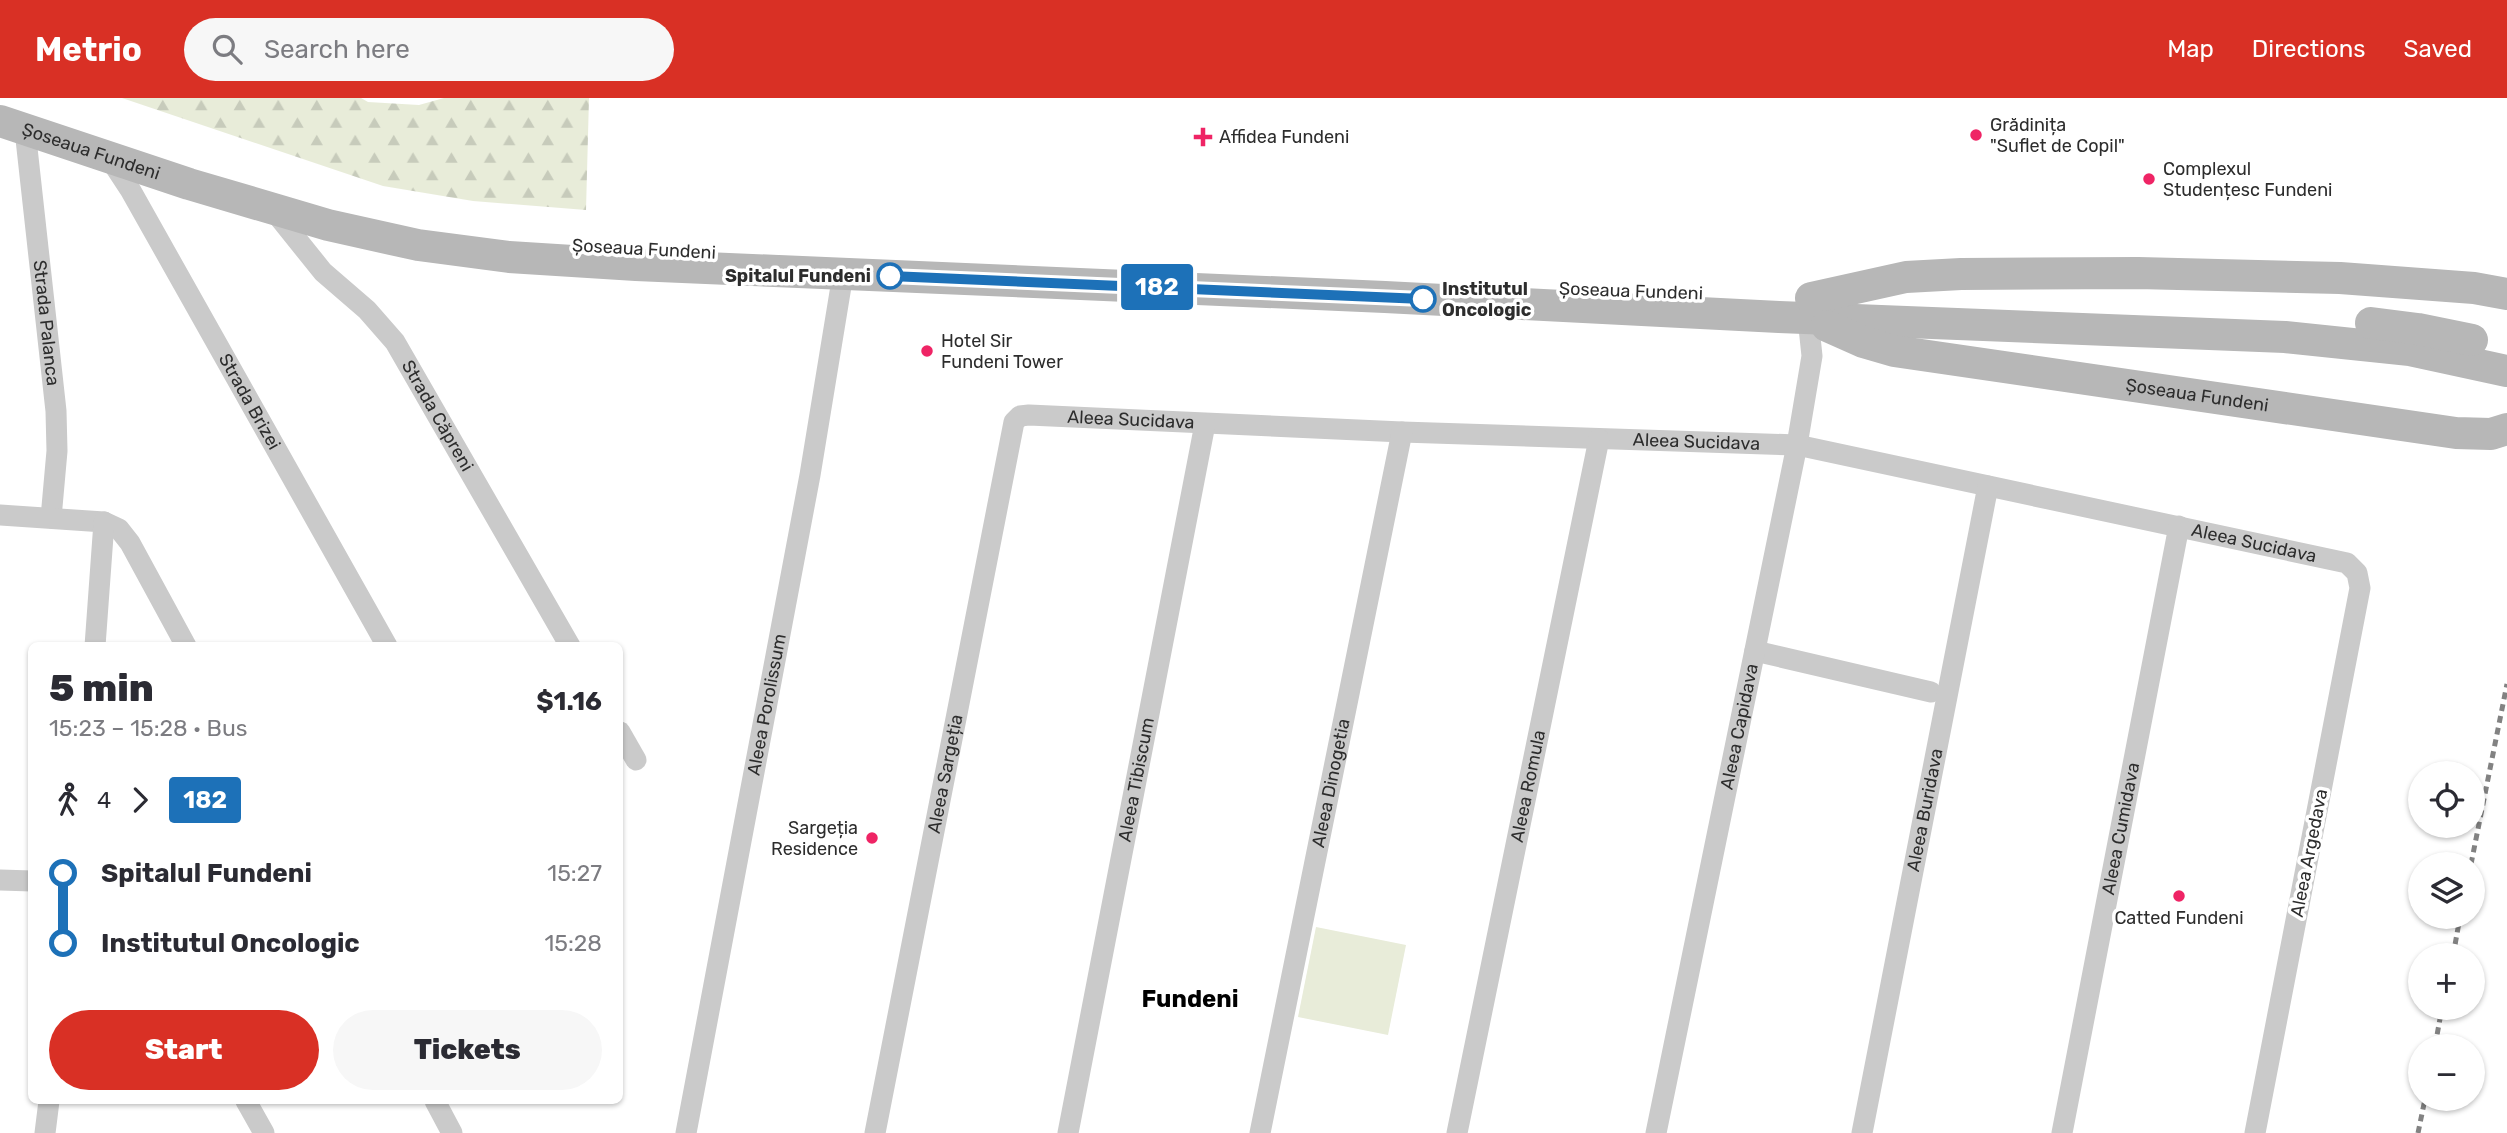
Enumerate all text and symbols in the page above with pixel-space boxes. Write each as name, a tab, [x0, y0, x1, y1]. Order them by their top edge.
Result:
search box	[184, 18, 674, 81]
text: Metrio	[35, 30, 142, 69]
icon: search	[208, 30, 246, 68]
text: Search here	[264, 34, 410, 65]
text: Map	[2167, 35, 2214, 63]
text: Directions	[2252, 35, 2365, 63]
text: Saved	[2403, 35, 2472, 63]
place label: Grădinița "Suflet de Copil"	[1990, 114, 2125, 157]
street label: Șoseaua Fundeni	[19, 118, 163, 185]
place label: Affidea Fundeni	[1219, 126, 1349, 148]
marker: Affidea Fundeni	[1193, 127, 1213, 147]
marker: Grădinița "Suflet de Copil"	[1968, 127, 1984, 143]
place label: Complexul Studențesc Fundeni	[2163, 158, 2332, 201]
marker: Complexul Studențesc Fundeni	[2141, 171, 2157, 187]
street label: Șoseaua Fundeni	[572, 234, 716, 264]
street label: Strada Palanca	[28, 259, 64, 387]
marker: Spitalul Fundeni	[877, 263, 903, 289]
line badge: 182	[1117, 264, 1197, 310]
place label: Spitalul Fundeni	[725, 265, 871, 287]
text: 182	[1135, 273, 1179, 301]
street label: Șoseaua Fundeni	[1559, 277, 1703, 305]
place label: Institutul Oncologic	[1442, 278, 1532, 321]
marker: Institutul Oncologic	[1410, 286, 1436, 312]
place label: Hotel Sir Fundeni Tower	[941, 330, 1063, 373]
marker: Hotel Sir Fundeni Tower	[919, 343, 935, 359]
street label: Strada Brizei	[214, 350, 285, 454]
street label: Strada Căpreni	[397, 356, 478, 475]
street label: Șoseaua Fundeni	[2124, 374, 2270, 417]
street label: Aleea Sucidava	[1067, 406, 1195, 434]
street label: Aleea Sucidava	[1632, 429, 1760, 455]
street label: Aleea Sucidava	[2189, 519, 2319, 567]
street label: Aleea Porolissum	[743, 632, 791, 777]
street label: Aleea Capidava	[1716, 662, 1763, 791]
text: 5 min	[49, 665, 154, 711]
text: $1.16	[536, 686, 602, 717]
street label: Aleea Sargeția	[923, 712, 968, 835]
text: 15:23 – 15:28 · Bus	[49, 714, 248, 742]
street label: Aleea Tibiscum	[1114, 715, 1159, 844]
street label: Aleea Dinogetia	[1307, 717, 1355, 850]
street label: Aleea Romula	[1506, 728, 1550, 844]
street label: Aleea Buridava	[1902, 747, 1948, 874]
street label: Aleea Cumidava	[2097, 761, 2144, 897]
map controls	[2408, 761, 2485, 1111]
button: locate	[2408, 761, 2485, 838]
icon: walk	[49, 781, 87, 819]
icon: forward	[121, 781, 159, 819]
text: 4	[97, 786, 111, 814]
text: 182	[183, 786, 227, 814]
street label: Aleea Argedava	[2286, 787, 2332, 919]
place label: Sargeția Residence	[771, 817, 858, 860]
marker: Sargeția Residence	[864, 830, 880, 846]
button: layers	[2408, 852, 2485, 929]
text: Spitalul Fundeni	[101, 858, 312, 889]
text: 15:27	[547, 859, 602, 887]
marker: Catted Fundeni	[2171, 888, 2187, 904]
place label: Catted Fundeni	[2114, 907, 2244, 929]
text: Institutul Oncologic	[101, 928, 360, 959]
text: 15:28	[544, 929, 602, 957]
button: +	[2408, 943, 2485, 1020]
district label: Fundeni	[1141, 985, 1239, 1013]
button: Start	[49, 1010, 319, 1090]
button: Tickets	[333, 1010, 602, 1090]
button: −	[2408, 1034, 2485, 1111]

